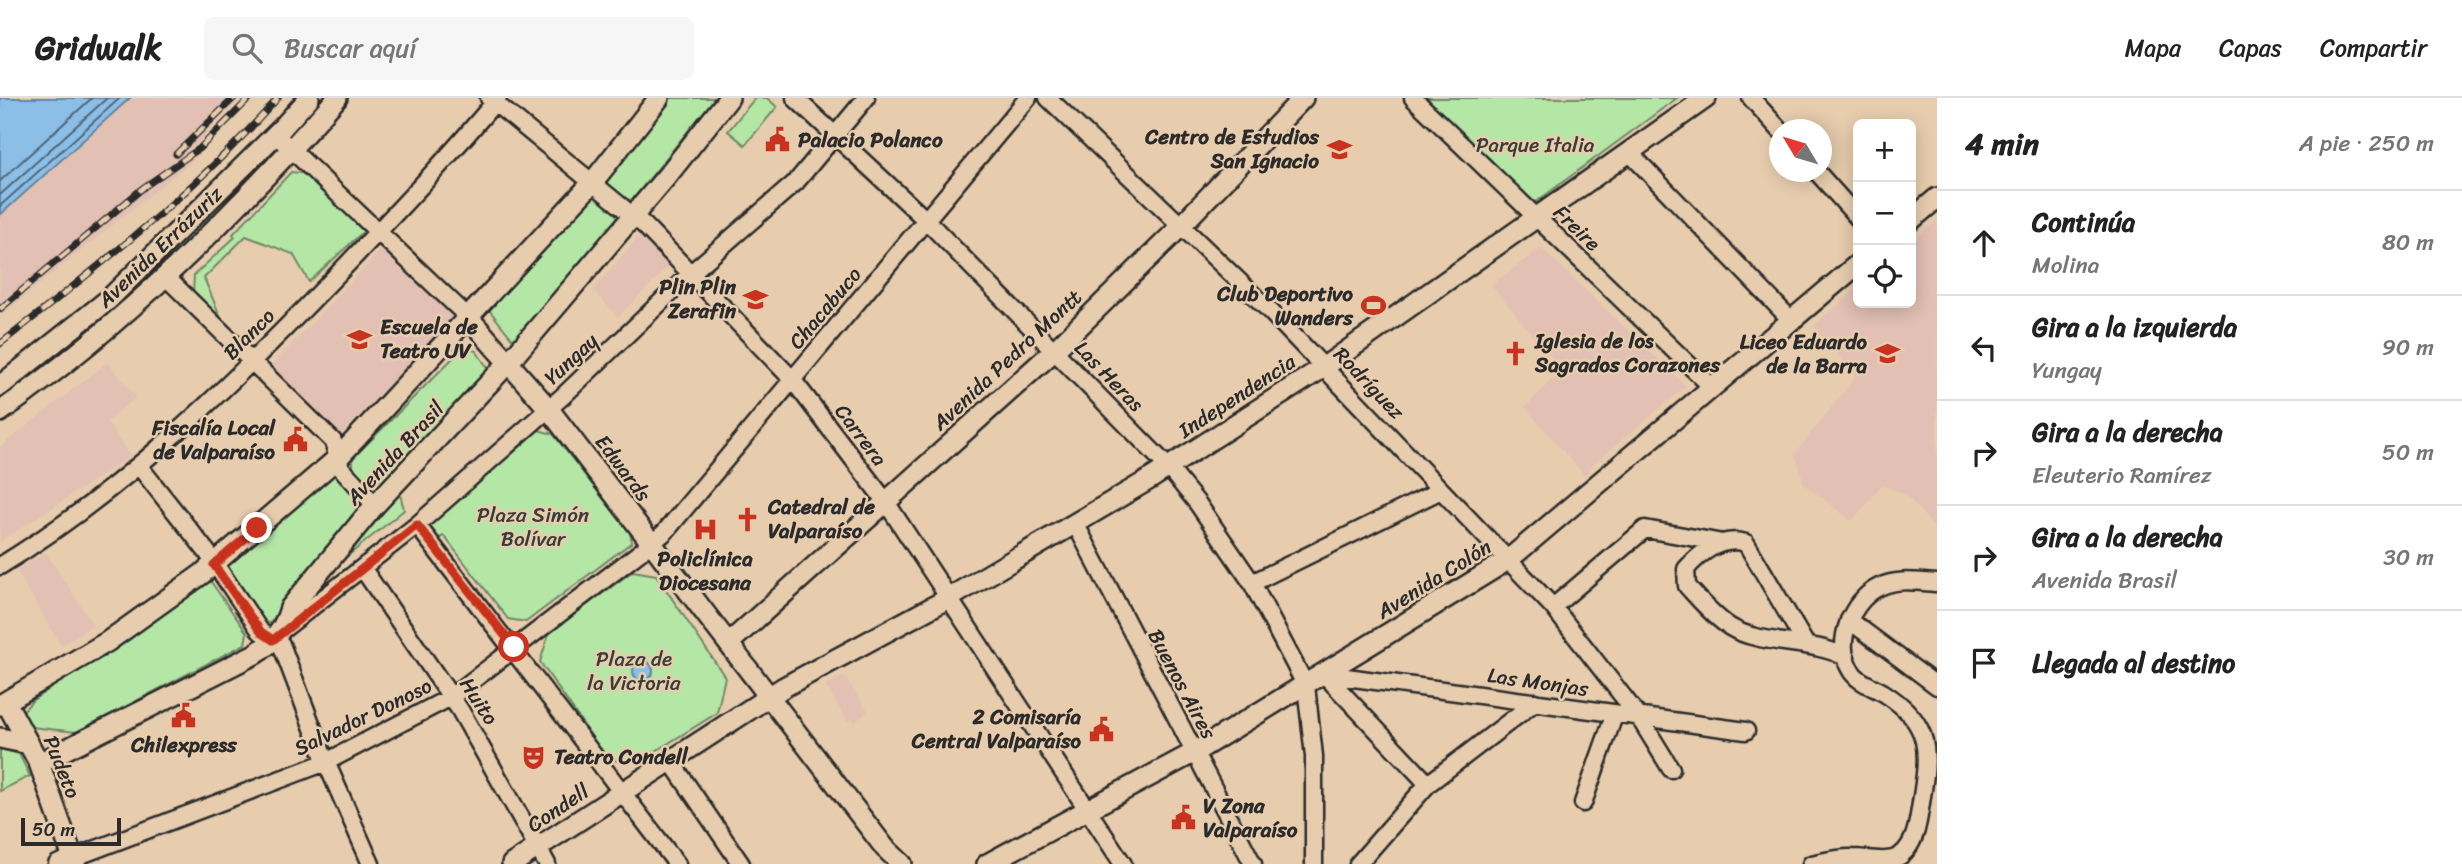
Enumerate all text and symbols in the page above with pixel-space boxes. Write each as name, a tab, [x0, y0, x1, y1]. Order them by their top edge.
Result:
search box	[204, 17, 694, 80]
text: Gridwalk	[35, 19, 162, 77]
text: Buscar aquí	[284, 25, 416, 71]
text: Mapa	[2125, 27, 2181, 69]
text: Capas	[2219, 27, 2282, 69]
text: Compartir	[2320, 27, 2427, 69]
icon: search	[228, 29, 266, 67]
text: 4 min	[1965, 117, 2039, 171]
place label: Centro de Estudios San Ignacio	[1144, 118, 1319, 180]
north arrow	[1769, 119, 1832, 182]
map controls	[1853, 119, 1916, 308]
button: +	[1853, 119, 1916, 182]
place label: Palacio Polanco	[798, 121, 943, 159]
text: A pie · 250 m	[2299, 123, 2434, 164]
public building icon: Palacio Polanco	[764, 126, 792, 154]
park label: Parque Italia	[1476, 126, 1595, 164]
school or university icon: Centro de Estudios San Ignacio	[1325, 135, 1353, 163]
street label: Avenida Errázuriz	[87, 176, 233, 318]
button: −	[1853, 182, 1916, 245]
street label: Freire	[1544, 195, 1610, 261]
text: Continúa	[2032, 199, 2135, 245]
text: 80 m	[2382, 222, 2434, 263]
icon: ahead	[1965, 224, 2003, 262]
button: locate	[1853, 245, 1916, 308]
text: Molina	[2032, 245, 2099, 286]
street label: Chacabuco	[779, 258, 872, 358]
place label: Plin Plin Zerafin	[659, 268, 737, 330]
place label: Club Deportivo Wanders	[1216, 275, 1354, 337]
street label: Avenida Pedro Montt	[922, 280, 1091, 441]
school or university icon: Plin Plin Zerafin	[742, 285, 770, 313]
sports icon: Club Deportivo Wanders	[1359, 292, 1387, 320]
street label: Blanco	[214, 298, 285, 369]
text: Gira a la izquierda	[2032, 304, 2237, 350]
place label: Escuela de Teatro UV	[380, 308, 478, 370]
place label: Iglesia de los Sagrados Corazones	[1534, 322, 1720, 384]
street label: Yungay	[535, 323, 607, 395]
place label: Liceo Eduardo de la Barra	[1740, 323, 1868, 385]
school or university icon: Escuela de Teatro UV	[346, 325, 374, 353]
text: 90 m	[2382, 327, 2434, 368]
icon: left	[1965, 329, 2003, 367]
street label: Las Heras	[1064, 331, 1154, 421]
street label: Rodríguez	[1324, 337, 1415, 430]
church icon: Iglesia de los Sagrados Corazones	[1501, 339, 1529, 367]
school or university icon: Liceo Eduardo de la Barra	[1873, 340, 1901, 368]
street label: Independencia	[1170, 343, 1304, 449]
text: Yungay	[2032, 350, 2102, 391]
street label: Avenida Brasil	[335, 391, 455, 515]
street label: Carrera	[825, 395, 898, 475]
place label: Fiscalía Local de Valparaíso	[151, 409, 276, 471]
text: Gira a la derecha	[2032, 409, 2223, 455]
public building icon: Fiscalía Local de Valparaíso	[281, 426, 309, 454]
street label: Edwards	[585, 426, 662, 510]
text: 50 m	[2382, 432, 2434, 473]
icon: right	[1965, 434, 2003, 472]
text: Eleuterio Ramírez	[2032, 455, 2212, 496]
place label: Catedral de Valparaíso	[767, 488, 875, 550]
park label: Plaza Simón Bolívar	[477, 496, 589, 558]
church icon: Catedral de Valparaíso	[734, 505, 762, 533]
route end	[241, 512, 272, 543]
text: Gira a la derecha	[2032, 514, 2223, 560]
hospital icon: Policlínica Diocesana	[691, 516, 719, 544]
street label: Avenida Colón	[1368, 528, 1499, 630]
text: 30 m	[2383, 537, 2434, 578]
icon: right	[1965, 539, 2003, 577]
place label: Policlínica Diocesana	[657, 540, 753, 602]
text: Avenida Brasil	[2032, 560, 2177, 601]
street label: Buenos Aires	[1137, 622, 1227, 747]
route start	[498, 631, 529, 662]
park label: Plaza de la Victoria	[587, 640, 681, 702]
text: Llegada al destino	[2032, 640, 2235, 686]
icon: arrive	[1965, 644, 2003, 682]
street label: Las Monjas	[1485, 656, 1591, 708]
street label: Salvador Donoso	[287, 667, 439, 767]
street label: Huito	[449, 669, 509, 733]
place label: 2 Comisaría Central Valparaíso	[911, 698, 1082, 760]
public building icon: Chilexpress	[170, 702, 198, 730]
public building icon: 2 Comisaría Central Valparaíso	[1087, 715, 1115, 743]
place label: Chilexpress	[130, 726, 238, 764]
street label: Pudeto	[32, 730, 92, 804]
place label: Teatro Condell	[554, 738, 689, 776]
theatre icon: Teatro Condell	[520, 743, 548, 771]
street label: Condell	[519, 772, 598, 843]
place label: V Zona Valparaíso	[1203, 787, 1298, 849]
public building icon: V Zona Valparaíso	[1169, 804, 1197, 832]
text: 50 m	[32, 813, 75, 846]
scale bar	[21, 815, 121, 847]

